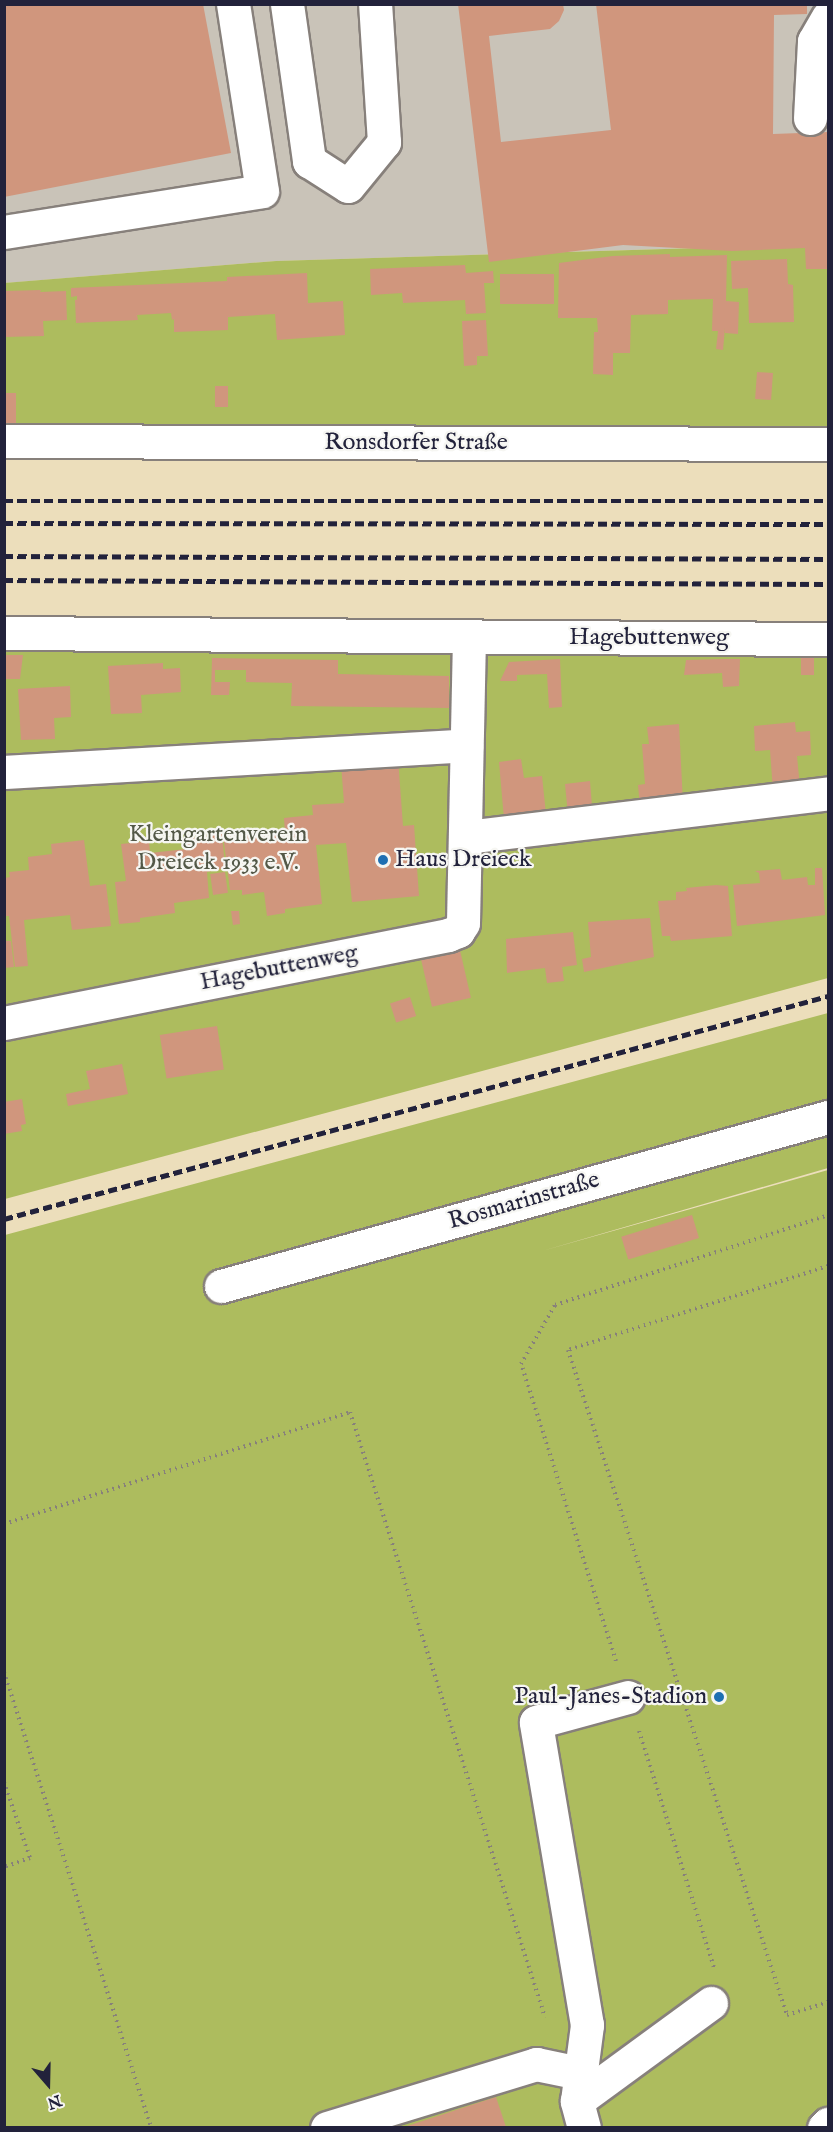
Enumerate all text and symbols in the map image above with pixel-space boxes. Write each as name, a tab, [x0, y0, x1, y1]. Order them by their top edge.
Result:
street label: Ronsdorfer Straße	[324, 429, 508, 457]
street label: Hagebuttenweg	[569, 624, 729, 652]
park label: Kleingartenverein Dreieck 1933 e.V.	[129, 821, 307, 877]
place label: Haus Dreieck	[395, 846, 532, 874]
marker: Haus Dreieck	[376, 853, 390, 867]
street label: Hagebuttenweg	[198, 939, 360, 997]
street label: Rosmarinstraße	[445, 1166, 603, 1236]
place label: Paul-Janes-Stadion	[514, 1683, 707, 1711]
marker: Paul-Janes-Stadion	[712, 1690, 726, 1704]
north arrow	[18, 2054, 78, 2114]
text: N	[44, 2089, 64, 2113]

